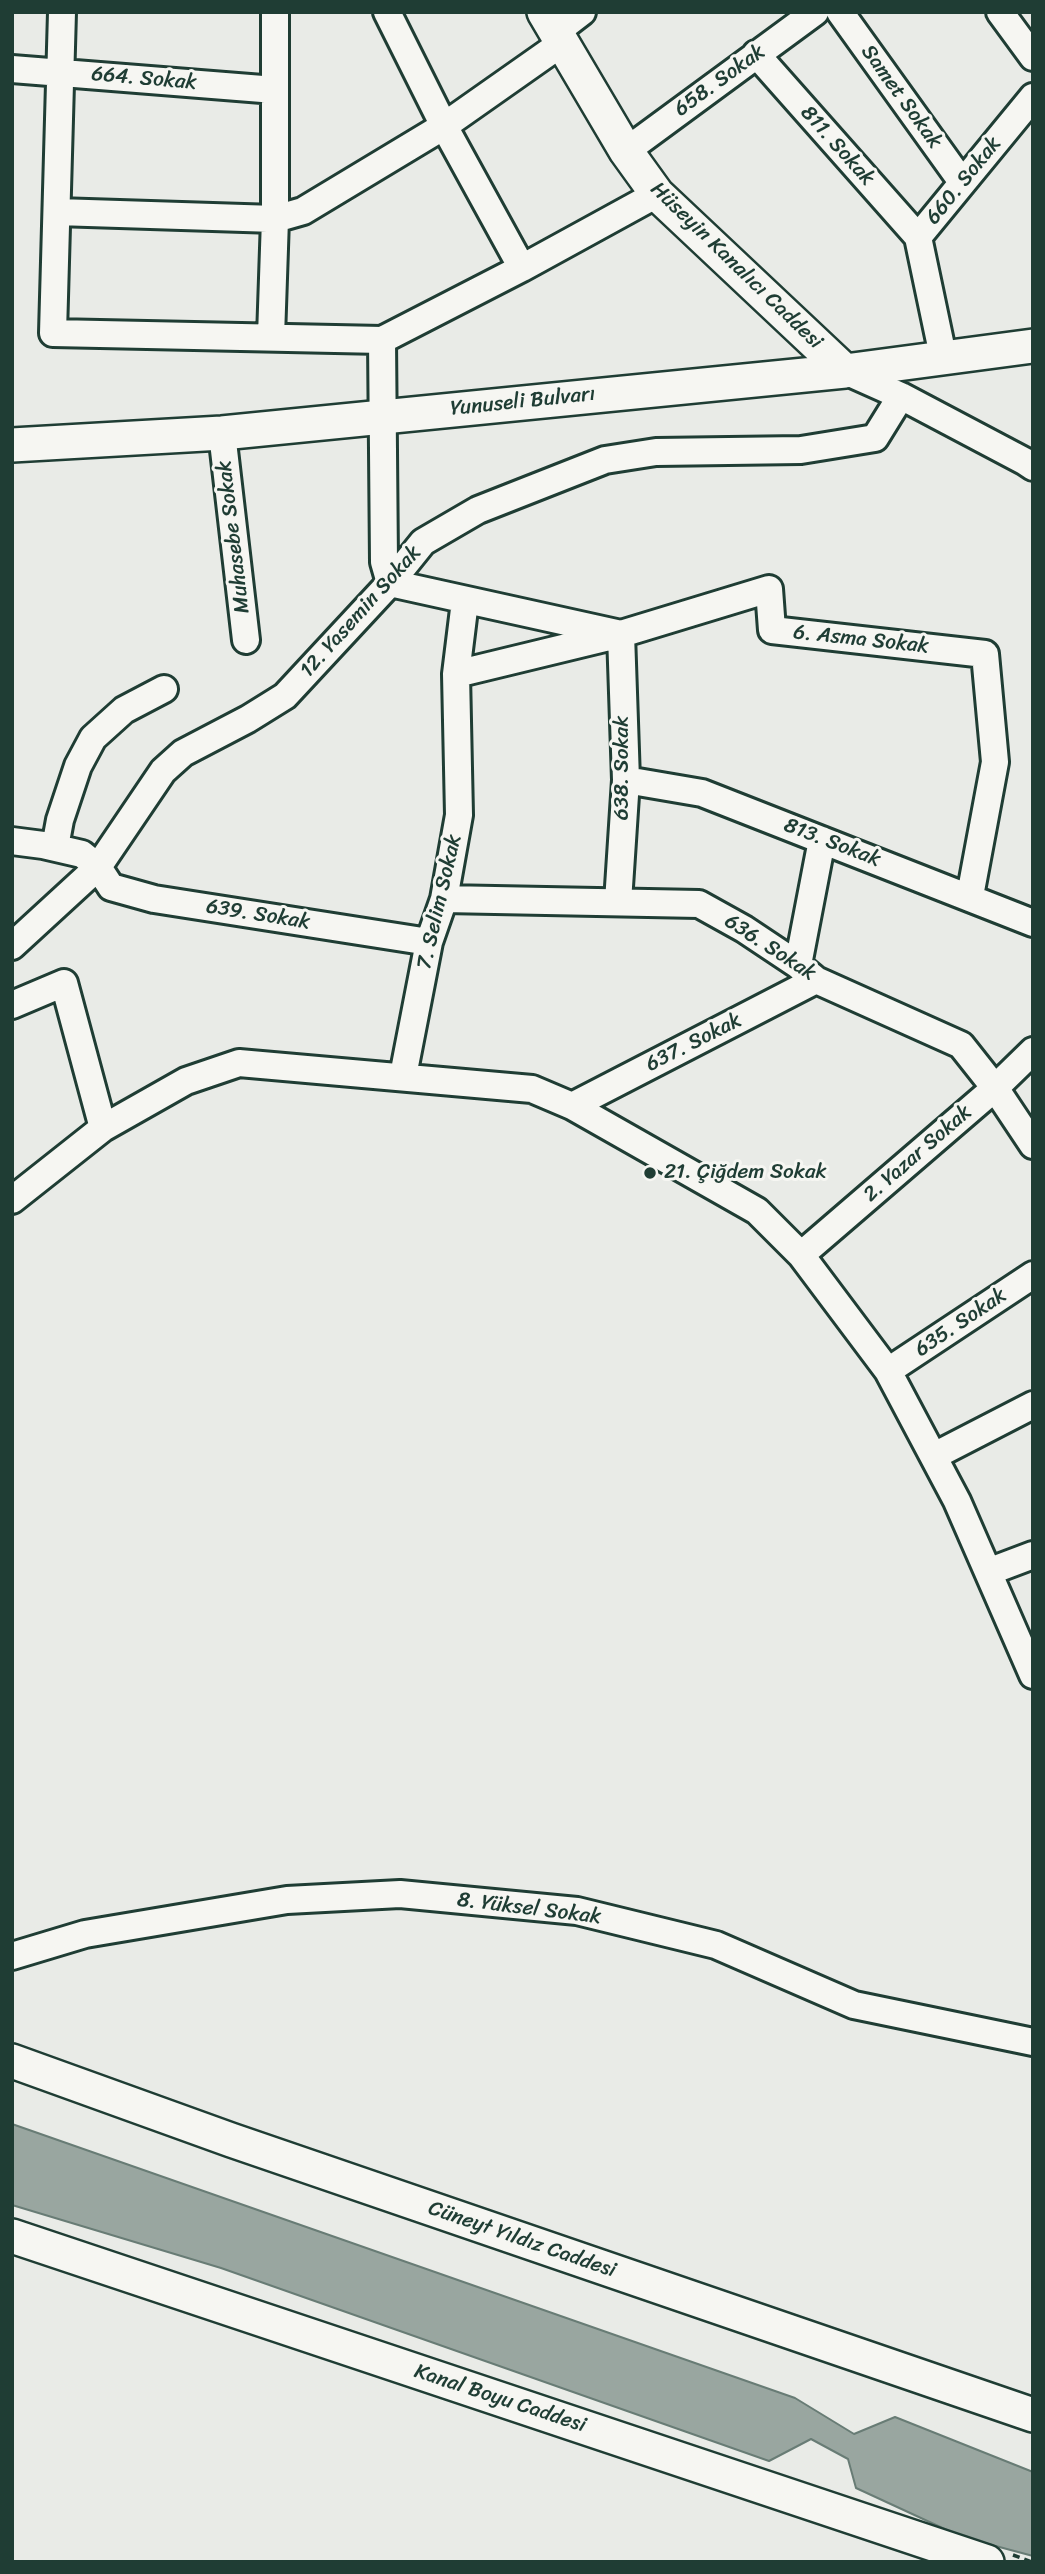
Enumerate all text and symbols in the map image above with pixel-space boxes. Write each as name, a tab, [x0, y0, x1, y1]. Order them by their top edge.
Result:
street label: 658. Sokak	[670, 40, 770, 122]
street label: Samet Sokak	[855, 40, 947, 154]
street label: 664. Sokak	[90, 62, 198, 96]
street label: 811. Sokak	[794, 101, 880, 191]
street label: 660. Sokak	[921, 132, 1007, 230]
street label: Hüseyin Kanalıcı Caddesi	[645, 177, 827, 355]
street label: Yunuseli Bulvarı	[449, 382, 597, 422]
street label: Muhasebe Sokak	[212, 459, 256, 615]
street label: 12. Yasemin Sokak	[295, 541, 427, 683]
street label: 6. Asma Sokak	[792, 620, 930, 660]
street label: 638. Sokak	[610, 716, 636, 820]
street label: 813. Sokak	[780, 813, 884, 873]
street label: 7. Selim Sokak	[412, 832, 468, 972]
street label: 639. Sokak	[204, 894, 312, 936]
street label: 636. Sokak	[720, 909, 820, 987]
street label: 637. Sokak	[642, 1008, 746, 1078]
street label: 2. Yazar Sokak	[859, 1100, 977, 1208]
place label: 21. Çiğdem Sokak	[664, 1160, 827, 1186]
marker: 21. Çiğdem Sokak	[642, 1165, 658, 1181]
street label: 635. Sokak	[911, 1283, 1011, 1363]
street label: 8. Yüksel Sokak	[456, 1888, 602, 1930]
street label: Cüneyt Yıldız Caddesi	[425, 2196, 619, 2284]
street label: Kanal Boyu Caddesi	[411, 2359, 589, 2439]

